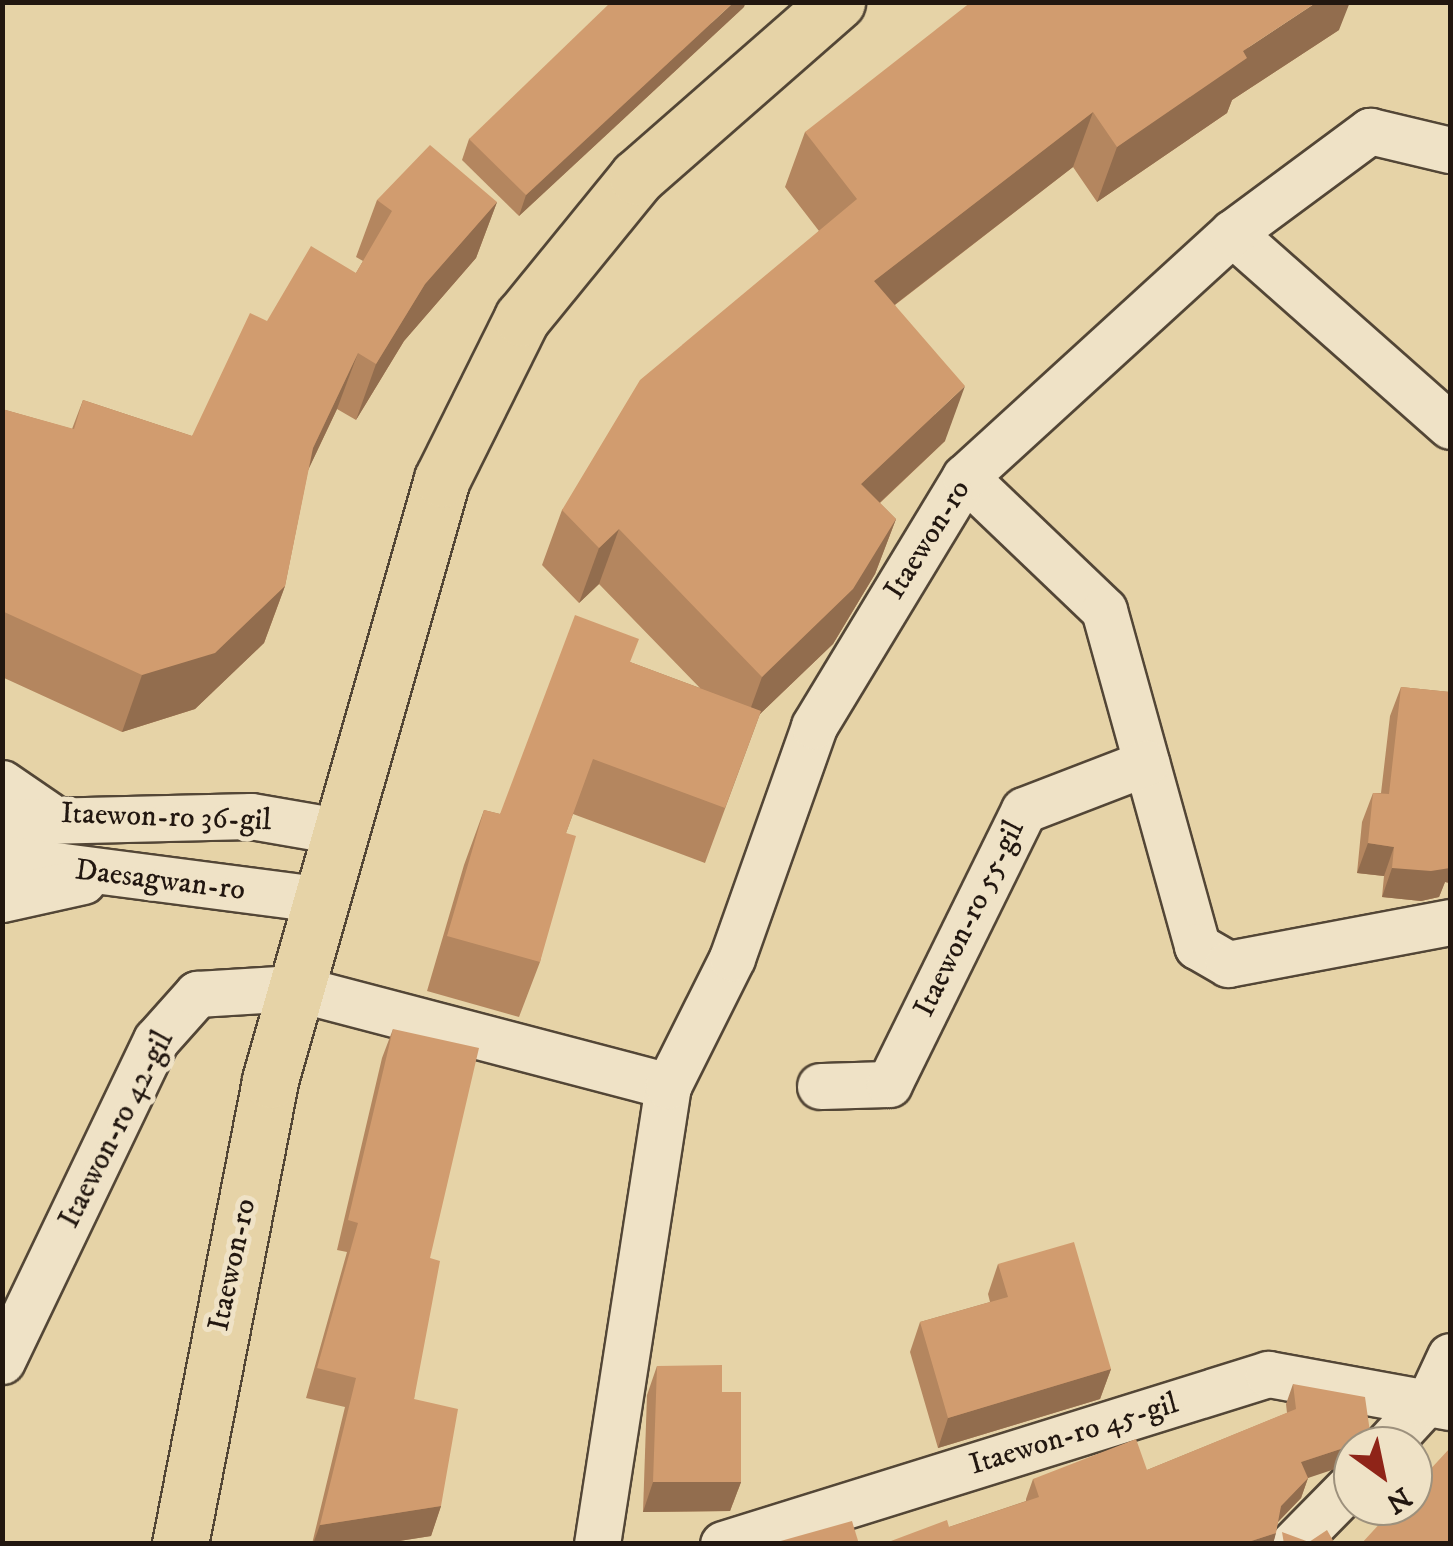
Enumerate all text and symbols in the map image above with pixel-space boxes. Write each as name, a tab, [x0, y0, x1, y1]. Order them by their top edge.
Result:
street label: Itaewon-ro	[877, 474, 979, 606]
street label: Itaewon-ro 36-gil	[60, 796, 272, 840]
street label: Itaewon-ro 55-gil	[907, 815, 1033, 1023]
street label: Daesagwan-ro	[73, 853, 247, 909]
street label: Itaewon-ro 42-gil	[52, 1026, 182, 1234]
street label: Itaewon-ro	[201, 1196, 265, 1334]
street label: Itaewon-ro 45-gil	[966, 1386, 1182, 1484]
north arrow	[1333, 1426, 1433, 1526]
text: N	[1379, 1479, 1418, 1521]

